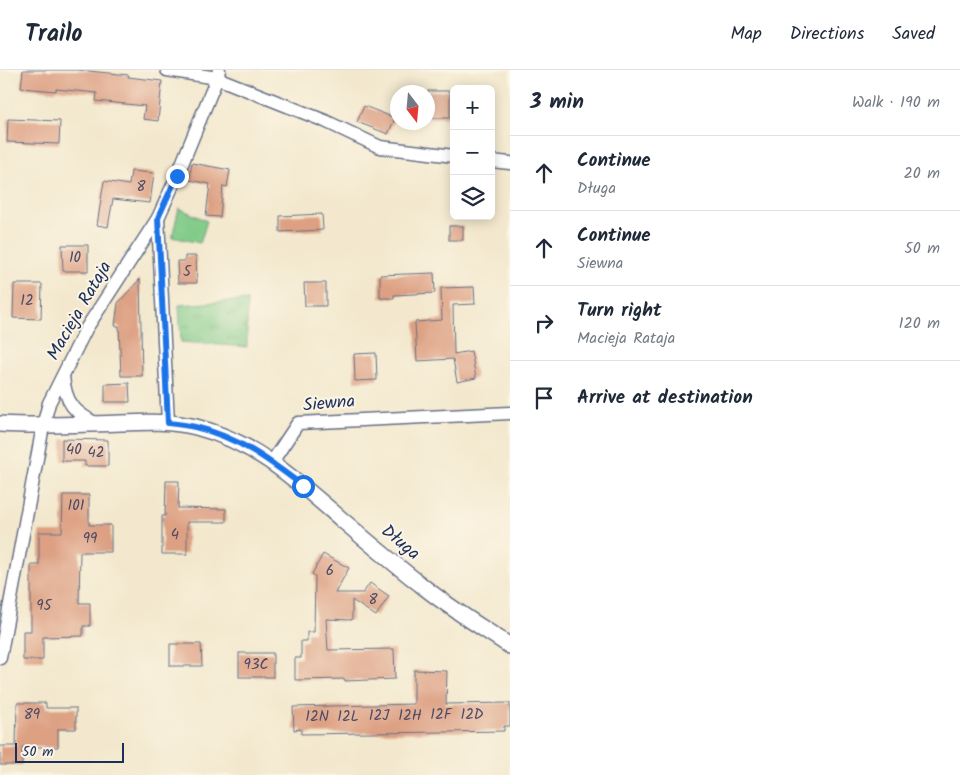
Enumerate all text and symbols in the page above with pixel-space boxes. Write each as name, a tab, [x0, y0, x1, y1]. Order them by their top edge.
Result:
text: Trailo	[25, 15, 83, 54]
text: Map	[730, 20, 762, 49]
text: Directions	[790, 20, 864, 49]
text: Saved	[892, 20, 935, 49]
north arrow	[390, 85, 435, 130]
map controls	[450, 85, 495, 220]
button: +	[450, 85, 495, 130]
text: 3 min	[530, 86, 584, 119]
text: Walk · 190 m	[852, 90, 940, 115]
button: −	[450, 130, 495, 175]
text: Continue	[577, 146, 650, 176]
icon: ahead	[530, 159, 558, 187]
text: 20 m	[904, 161, 940, 186]
route end	[166, 165, 189, 188]
house number: 8	[136, 175, 146, 199]
button: layers	[450, 175, 495, 220]
text: Długa	[577, 176, 616, 201]
text: Continue	[577, 221, 650, 251]
icon: ahead	[530, 234, 558, 262]
text: 50 m	[904, 236, 940, 261]
house number: 10	[69, 246, 82, 270]
text: Siewna	[577, 251, 623, 276]
street label: Macieja Rataja	[40, 256, 120, 366]
house number: 5	[183, 260, 192, 284]
house number: 12	[20, 289, 34, 313]
text: Turn right	[577, 296, 662, 326]
icon: right	[530, 309, 558, 337]
text: 120 m	[899, 311, 940, 336]
text: Macieja Rataja	[577, 326, 675, 351]
text: Arrive at destination	[577, 383, 753, 413]
icon: arrive	[530, 384, 558, 412]
street label: Siewna	[302, 387, 356, 421]
house number: 40	[66, 438, 82, 462]
house number: 42	[88, 441, 104, 465]
route start	[292, 475, 315, 498]
house number: 101	[68, 494, 85, 518]
street label: Długa	[374, 518, 426, 568]
house number: 4	[171, 523, 179, 547]
house number: 99	[83, 527, 98, 551]
house number: 6	[326, 559, 334, 583]
house number: 8	[368, 588, 378, 612]
house number: 95	[36, 594, 53, 618]
house number: 93C	[244, 653, 268, 677]
house number: 89	[24, 703, 41, 727]
house number: 12F	[430, 703, 453, 727]
house number: 12D	[460, 703, 484, 727]
house number: 12J	[369, 704, 390, 728]
house number: 12H	[398, 704, 422, 728]
house number: 12N	[305, 705, 329, 729]
house number: 12L	[337, 705, 359, 729]
scale bar	[15, 740, 124, 763]
text: 50 m	[22, 741, 53, 763]

